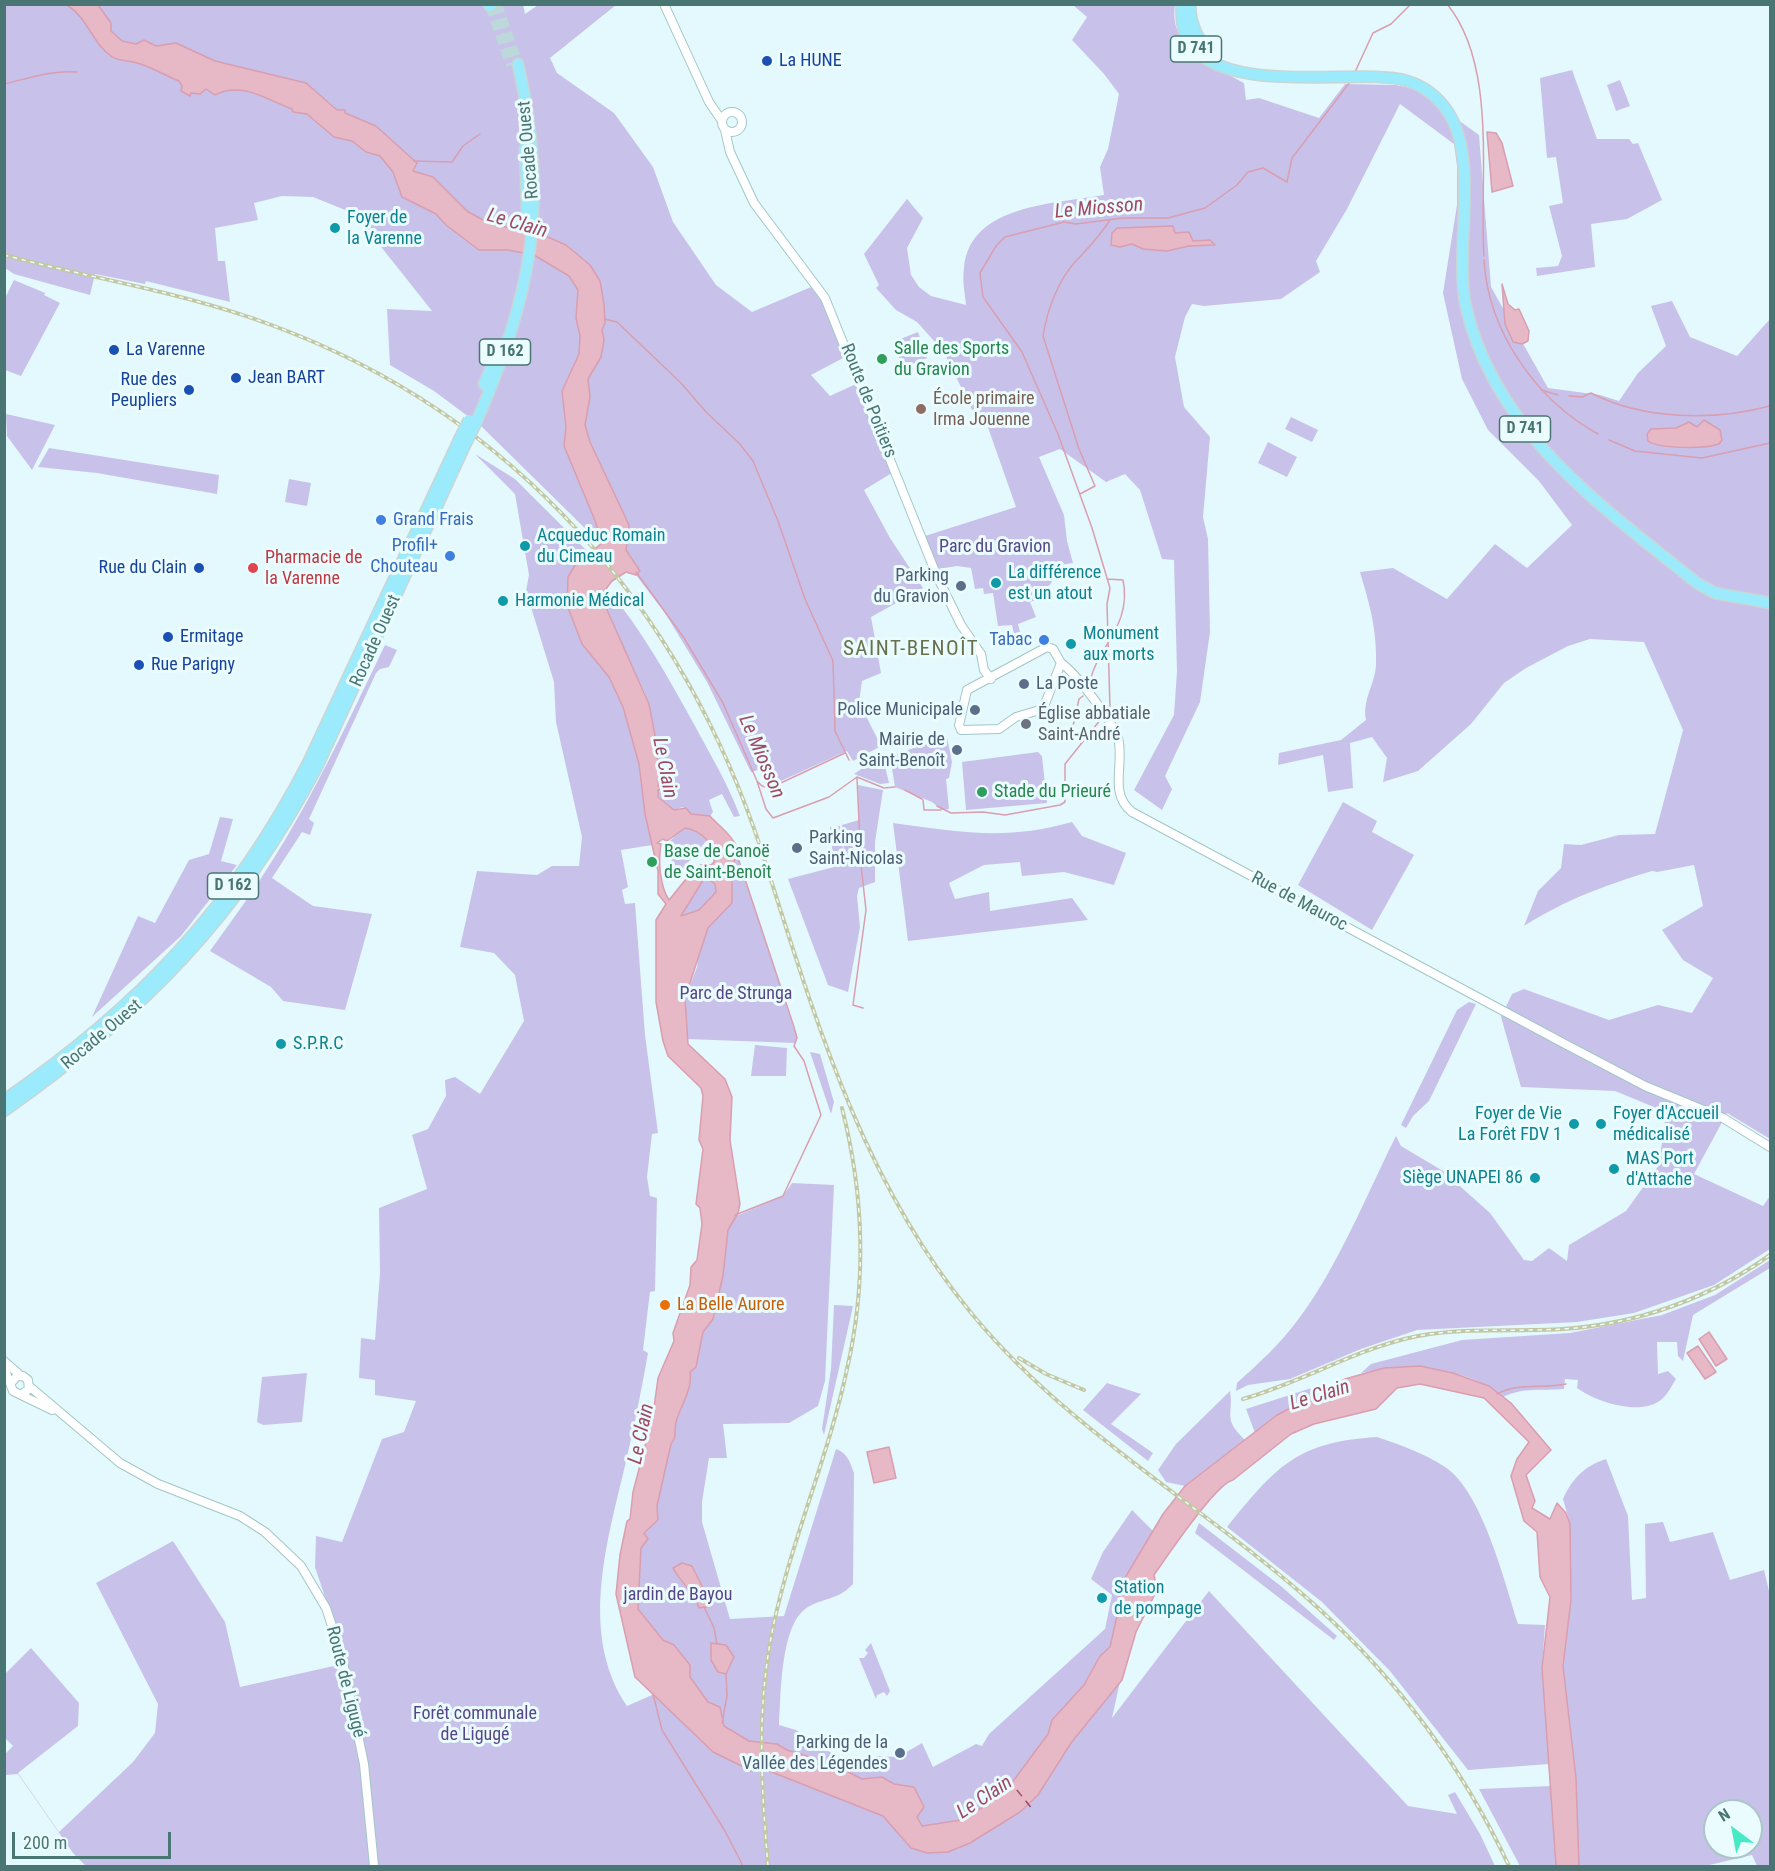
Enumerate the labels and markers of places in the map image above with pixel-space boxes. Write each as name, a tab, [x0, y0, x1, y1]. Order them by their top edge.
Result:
place label: La HUNE	[779, 50, 842, 72]
marker: La HUNE	[760, 54, 774, 68]
place label: Foyer de la Varenne	[347, 207, 422, 250]
marker: Foyer de la Varenne	[328, 221, 342, 235]
place label: Salle des Sports du Gravion	[894, 338, 1009, 380]
place label: La Varenne	[126, 339, 205, 361]
marker: La Varenne	[107, 343, 121, 357]
marker: Salle des Sports du Gravion	[875, 352, 889, 366]
place label: Jean BART	[248, 367, 325, 389]
place label: Rue des Peupliers	[111, 369, 177, 412]
marker: Jean BART	[229, 371, 243, 385]
marker: Rue des Peupliers	[182, 383, 196, 397]
place label: École primaire Irma Jouenne	[933, 388, 1034, 430]
marker: École primaire Irma Jouenne	[914, 402, 928, 416]
place label: Grand Frais	[393, 509, 474, 531]
marker: Grand Frais	[374, 513, 388, 527]
place label: Acqueduc Romain du Cimeau	[537, 525, 666, 568]
place label: Profil+ Chouteau	[370, 535, 438, 578]
marker: Acqueduc Romain du Cimeau	[518, 539, 532, 553]
place label: Pharmacie de la Varenne	[265, 547, 362, 590]
marker: Profil+ Chouteau	[443, 549, 457, 563]
place label: Rue du Clain	[99, 557, 187, 579]
marker: Rue du Clain	[192, 561, 206, 575]
marker: Pharmacie de la Varenne	[246, 561, 260, 575]
place label: La différence est un atout	[1008, 562, 1101, 604]
place label: Parking du Gravion	[873, 565, 949, 608]
marker: La différence est un atout	[989, 576, 1003, 590]
marker: Parking du Gravion	[954, 579, 968, 593]
place label: Harmonie Médical	[515, 590, 644, 612]
marker: Harmonie Médical	[496, 594, 510, 608]
place label: Monument aux morts	[1083, 623, 1159, 666]
place label: Ermitage	[180, 626, 243, 648]
place label: Tabac	[989, 629, 1032, 651]
marker: Ermitage	[161, 630, 175, 644]
marker: Tabac	[1037, 633, 1051, 647]
marker: Monument aux morts	[1064, 637, 1078, 651]
place label: Rue Parigny	[151, 654, 235, 676]
marker: Rue Parigny	[132, 658, 146, 672]
place label: La Poste	[1036, 673, 1098, 695]
marker: La Poste	[1017, 677, 1031, 691]
place label: Police Municipale	[837, 699, 963, 721]
marker: Police Municipale	[968, 703, 982, 717]
place label: Église abbatiale Saint-André	[1038, 703, 1150, 746]
marker: Église abbatiale Saint-André	[1019, 717, 1033, 731]
place label: Mairie de Saint-Benoît	[859, 729, 945, 771]
marker: Mairie de Saint-Benoît	[950, 743, 964, 757]
place label: Stade du Prieuré	[994, 781, 1111, 803]
marker: Stade du Prieuré	[975, 785, 989, 799]
place label: Parking Saint-Nicolas	[809, 827, 903, 870]
place label: Base de Canoë de Saint-Benoît	[664, 841, 772, 884]
marker: Parking Saint-Nicolas	[790, 841, 804, 855]
marker: Base de Canoë de Saint-Benoît	[645, 855, 659, 869]
place label: S.P.R.C	[293, 1033, 343, 1055]
marker: S.P.R.C	[274, 1037, 288, 1051]
place label: Foyer de Vie La Forêt FDV 1	[1458, 1103, 1562, 1146]
place label: Foyer d'Accueil médicalisé	[1613, 1103, 1719, 1146]
marker: Foyer de Vie La Forêt FDV 1	[1567, 1117, 1581, 1131]
marker: Foyer d'Accueil médicalisé	[1594, 1117, 1608, 1131]
place label: MAS Port d'Attache	[1626, 1148, 1694, 1190]
marker: MAS Port d'Attache	[1607, 1162, 1621, 1176]
place label: Siège UNAPEI 86	[1403, 1167, 1523, 1189]
marker: Siège UNAPEI 86	[1528, 1171, 1542, 1185]
place label: La Belle Aurore	[677, 1294, 784, 1316]
marker: La Belle Aurore	[658, 1298, 672, 1312]
place label: Station de pompage	[1114, 1577, 1202, 1620]
marker: Station de pompage	[1095, 1591, 1109, 1605]
place label: Parking de la Vallée des Légendes	[742, 1732, 888, 1774]
marker: Parking de la Vallée des Légendes	[893, 1746, 907, 1760]

